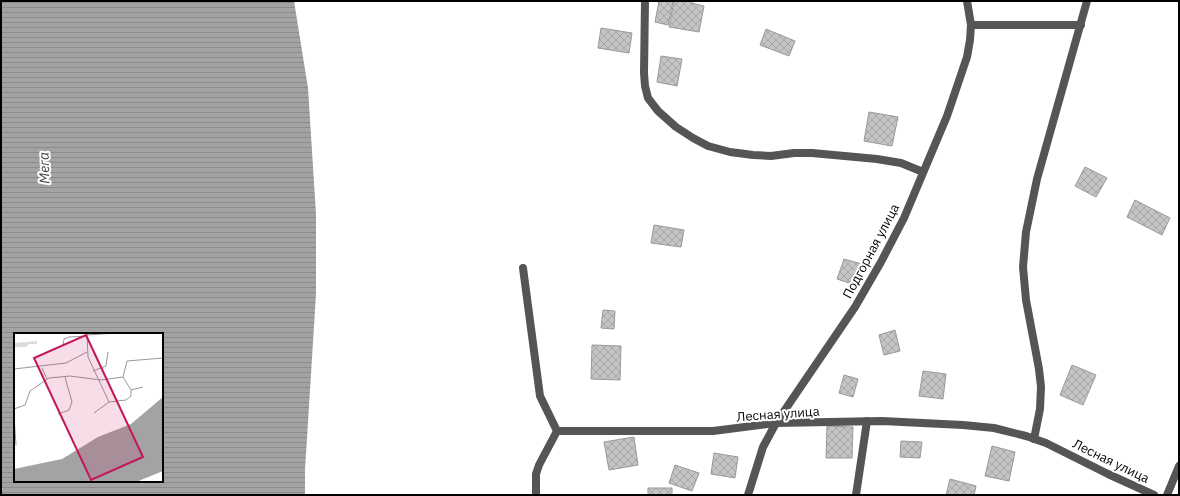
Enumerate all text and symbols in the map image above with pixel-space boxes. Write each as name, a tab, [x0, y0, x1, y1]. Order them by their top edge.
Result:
water label: Мега	[34, 152, 54, 184]
street label: Подгорная улица	[839, 201, 903, 301]
inset map	[14, 333, 163, 482]
street label: Лесная улица	[736, 403, 820, 425]
street label: Лесная улица	[1070, 435, 1152, 487]

